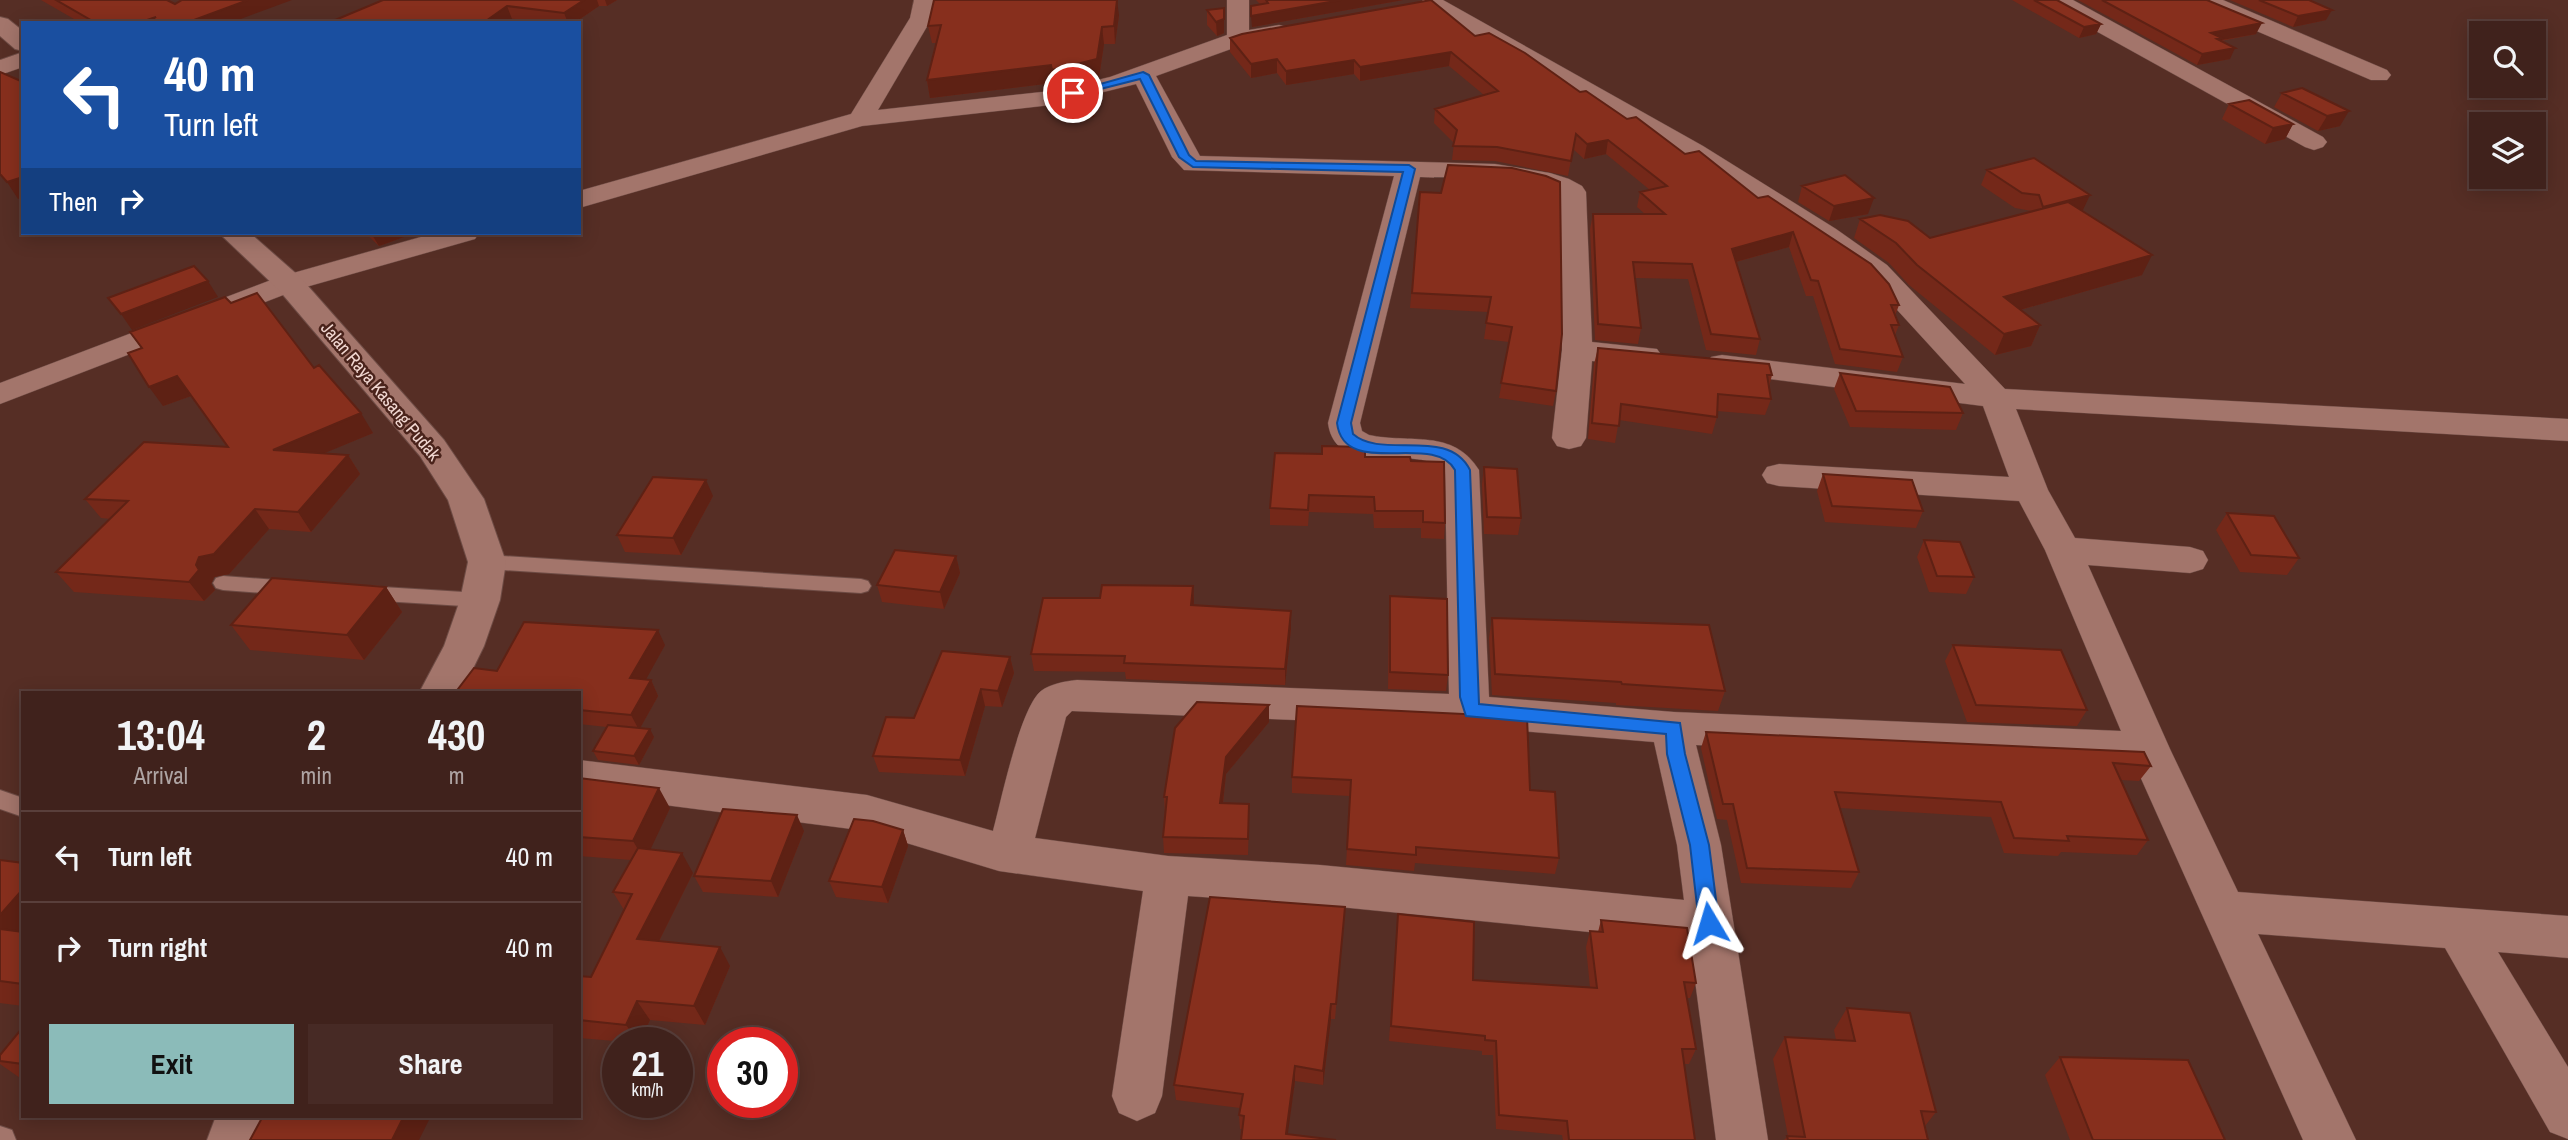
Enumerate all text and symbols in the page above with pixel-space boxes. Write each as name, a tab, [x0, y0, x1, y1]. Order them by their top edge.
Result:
map controls	[2469, 21, 2546, 189]
button: search	[2469, 21, 2546, 98]
text: 40 m	[164, 40, 256, 106]
icon: left	[49, 49, 140, 140]
pin	[1043, 63, 1103, 123]
icon: arrive	[1054, 74, 1092, 112]
text: Turn left	[164, 103, 258, 146]
button: layers	[2469, 112, 2546, 189]
icon: right	[112, 182, 150, 220]
text: Then	[49, 184, 98, 219]
street label: Jalan Raya Kasang Pudak	[316, 316, 447, 466]
text: 13:04	[117, 707, 205, 763]
text: 2	[307, 707, 326, 763]
text: 430	[428, 707, 485, 763]
text: Arrival	[134, 760, 188, 791]
text: min	[301, 760, 332, 791]
text: m	[449, 760, 464, 791]
icon: left	[49, 838, 87, 876]
text: Turn left	[108, 839, 192, 874]
text: 40 m	[506, 839, 553, 874]
position arrow	[1672, 886, 1746, 960]
icon: right	[49, 929, 87, 967]
text: Turn right	[108, 930, 207, 965]
text: 40 m	[506, 930, 553, 965]
button: Exit	[49, 1024, 294, 1104]
button: Share	[308, 1024, 553, 1104]
speed limit sign: 30	[707, 1027, 798, 1118]
text: 21	[632, 1040, 663, 1087]
text: km/h	[632, 1077, 664, 1102]

